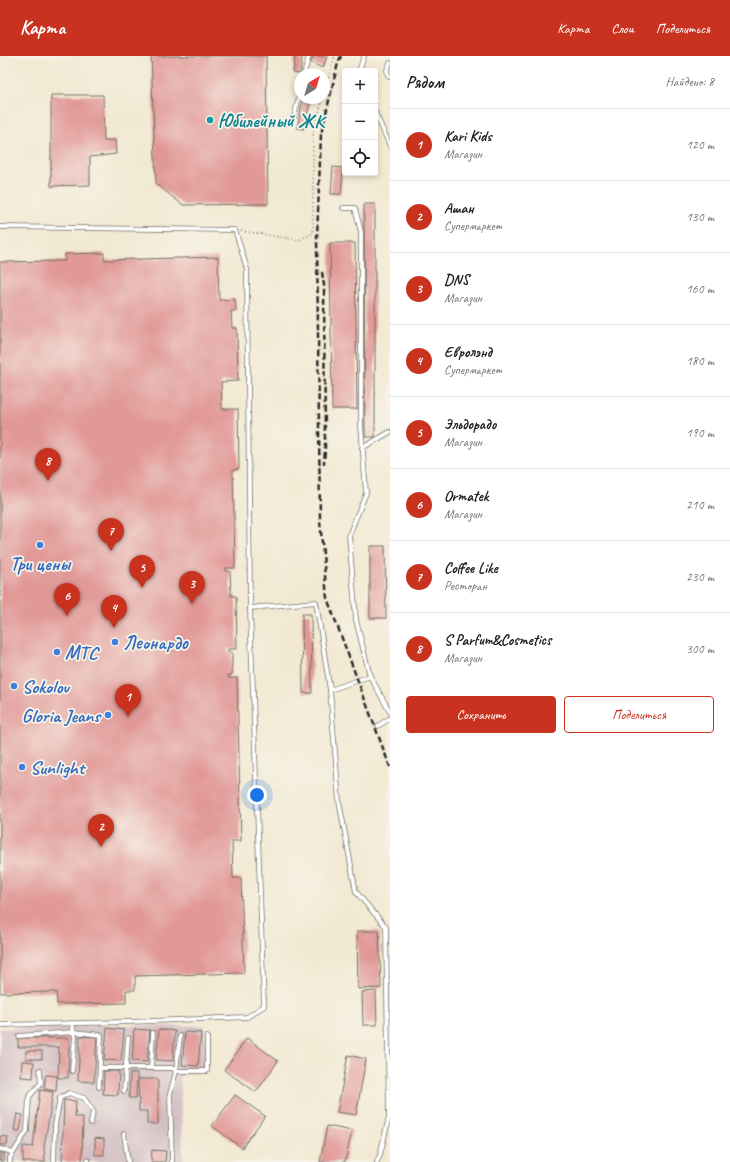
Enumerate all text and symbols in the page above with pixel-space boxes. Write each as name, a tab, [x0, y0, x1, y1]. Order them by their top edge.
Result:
text: Карта	[20, 16, 65, 40]
text: Карта	[557, 20, 589, 37]
text: Слои	[611, 20, 634, 37]
text: Поделиться	[656, 20, 710, 37]
north arrow	[294, 68, 330, 104]
map controls	[342, 68, 378, 176]
button: +	[342, 68, 378, 104]
text: Рядом	[406, 72, 444, 93]
text: Найдено: 8	[666, 74, 714, 90]
button: −	[342, 104, 378, 140]
place label: Юбилейный ЖК	[218, 109, 327, 133]
marker: Юбилейный ЖК	[205, 115, 215, 125]
text: Kari Kids	[444, 127, 491, 146]
text: 1	[416, 137, 422, 153]
text: 120 m	[686, 137, 714, 153]
button: locate	[342, 140, 378, 176]
text: Магазин	[444, 146, 482, 162]
text: Ашан	[444, 199, 474, 218]
text: 2	[416, 209, 422, 225]
text: 130 m	[686, 209, 714, 225]
text: Супермаркет	[444, 218, 502, 234]
text: DNS	[444, 271, 469, 290]
text: 3	[416, 281, 422, 297]
text: 160 m	[686, 281, 714, 297]
text: Магазин	[444, 290, 482, 306]
text: Евролэнд	[444, 343, 492, 362]
text: 4	[416, 353, 422, 369]
text: 180 m	[686, 353, 714, 369]
text: Супермаркет	[444, 362, 502, 378]
text: Эльдорадо	[444, 415, 497, 434]
text: 5	[416, 425, 422, 441]
text: 190 m	[686, 425, 714, 441]
text: Магазин	[444, 434, 482, 450]
pin: 8	[35, 448, 61, 481]
text: Ormatek	[444, 487, 488, 506]
text: 6	[416, 497, 422, 513]
text: 210 m	[686, 497, 714, 513]
text: Магазин	[444, 506, 482, 522]
pin: 7	[98, 518, 124, 551]
marker: Три цены	[35, 540, 45, 550]
place label: Три цены	[10, 552, 71, 576]
pin: 5	[129, 555, 155, 588]
text: Coffee Like	[444, 559, 498, 578]
text: 7	[416, 569, 422, 585]
text: 230 m	[686, 569, 714, 585]
pin: 3	[179, 571, 205, 604]
text: Ресторан	[444, 578, 487, 594]
pin: 6	[54, 583, 80, 616]
pin: 4	[101, 595, 127, 628]
place label: Леонардо	[123, 631, 189, 655]
text: S Parfum&Cosmetics	[444, 631, 551, 650]
marker: Леонардо	[110, 637, 120, 647]
place label: МТС	[65, 641, 100, 665]
text: 8	[416, 641, 422, 657]
text: 300 m	[686, 641, 714, 657]
marker: МТС	[52, 647, 62, 657]
text: Магазин	[444, 650, 482, 666]
place label: Sokolov	[22, 675, 70, 699]
marker: Sokolov	[9, 681, 19, 691]
pin: 1	[115, 684, 141, 717]
button: Сохранить	[406, 696, 556, 733]
button: Поделиться	[564, 696, 714, 733]
place label: Gloria Jeans	[22, 704, 102, 728]
marker: Gloria Jeans	[103, 710, 113, 720]
place label: Sunlight	[30, 756, 87, 780]
marker: Sunlight	[17, 762, 27, 772]
your location	[247, 785, 267, 805]
pin: 2	[88, 814, 114, 847]

